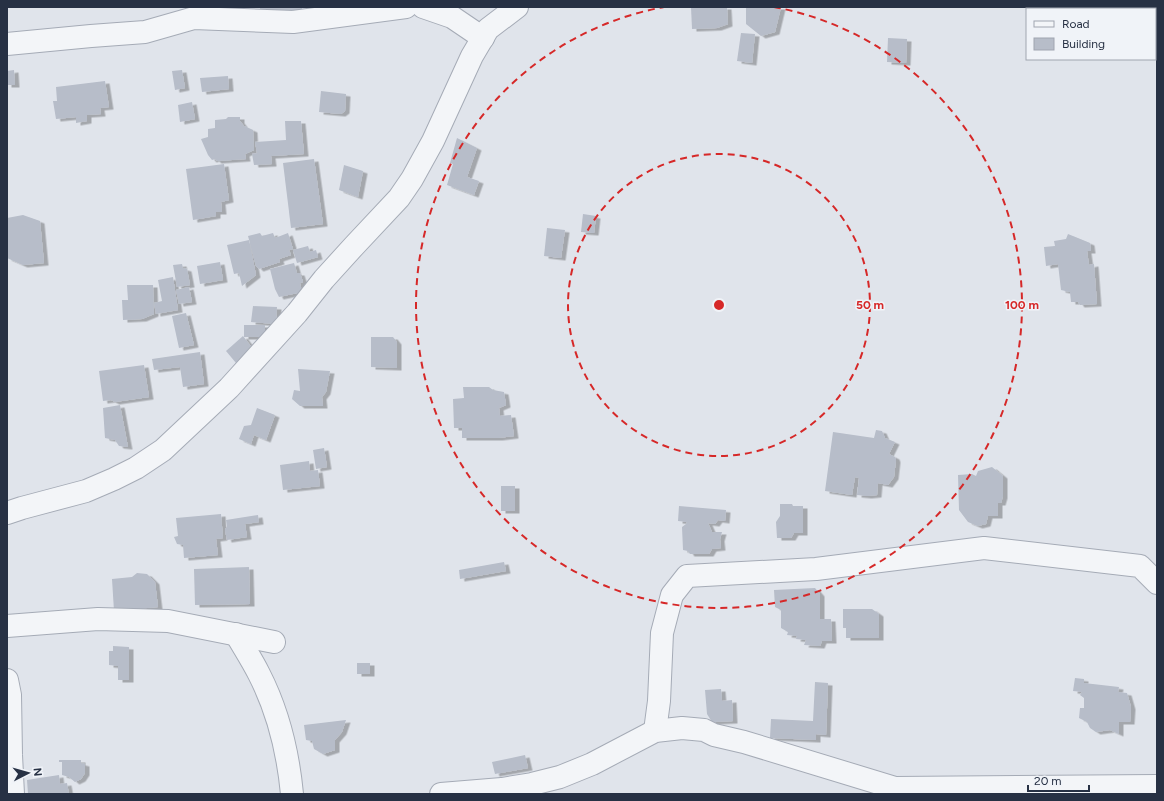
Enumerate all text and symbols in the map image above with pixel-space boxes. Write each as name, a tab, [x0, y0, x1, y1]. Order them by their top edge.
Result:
legend	[1026, 8, 1156, 60]
text: Road	[1062, 17, 1090, 31]
text: Building	[1062, 37, 1105, 51]
centre of rings	[712, 298, 726, 312]
text: 50 m	[856, 298, 884, 312]
text: 100 m	[1005, 298, 1039, 312]
north arrow	[8, 753, 48, 793]
text: N	[31, 767, 44, 777]
scale bar	[1028, 767, 1089, 793]
text: 20 m	[1034, 774, 1062, 788]

